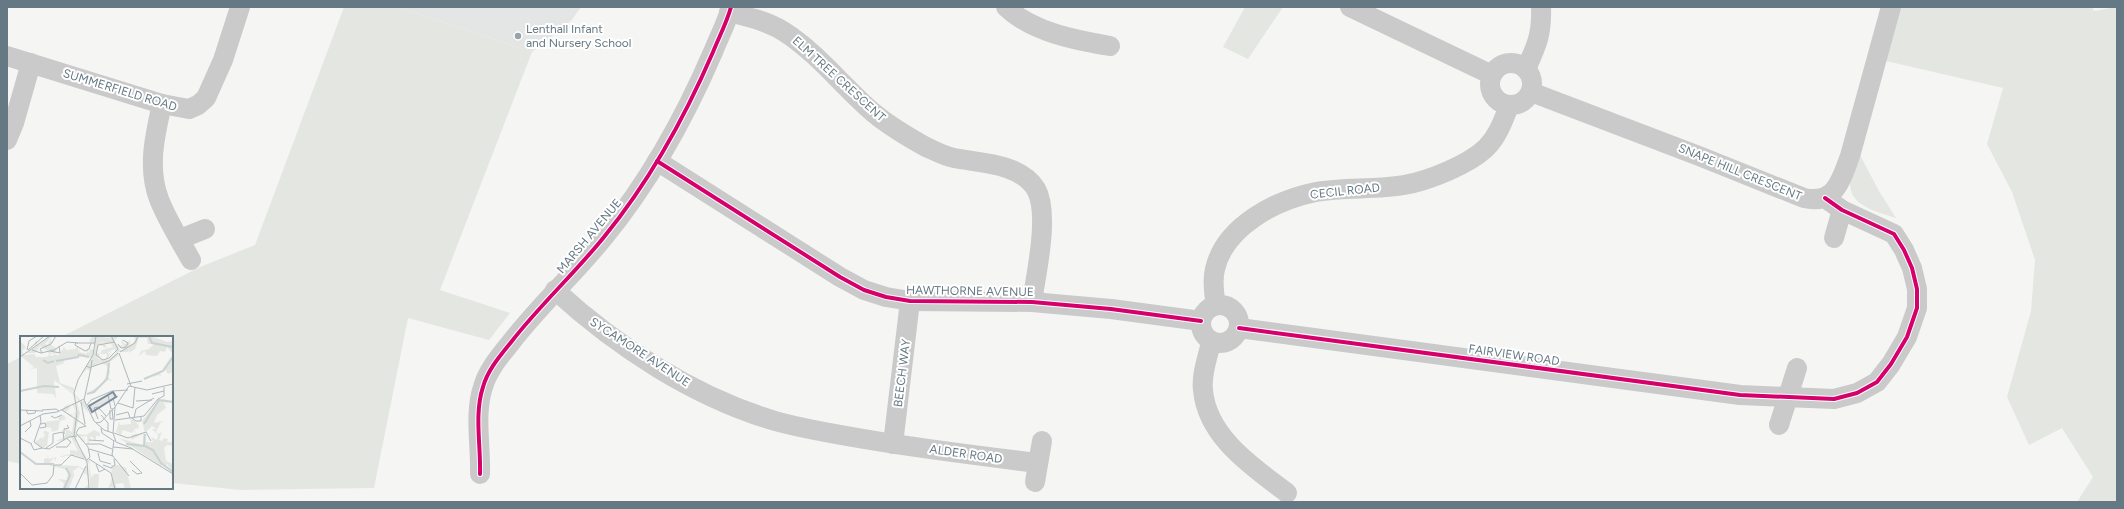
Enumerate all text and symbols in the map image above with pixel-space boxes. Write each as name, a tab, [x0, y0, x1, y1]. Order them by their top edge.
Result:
place label: Lenthall Infant and Nursery School	[526, 22, 631, 50]
marker: Lenthall Infant and Nursery School	[513, 31, 523, 41]
street label: ELM TREE CRESCENT	[790, 34, 889, 125]
street label: SUMMERFIELD ROAD	[61, 66, 179, 114]
street label: SNAPE HILL CRESCENT	[1676, 141, 1804, 203]
street label: CECIL ROAD	[1309, 180, 1381, 202]
street label: MARSH AVENUE	[554, 196, 624, 276]
street label: HAWTHORNE AVENUE	[906, 283, 1034, 299]
street label: SYCAMORE AVENUE	[587, 314, 693, 390]
inset map	[20, 336, 173, 489]
street label: BEECH WAY	[891, 337, 913, 408]
street label: FAIRVIEW ROAD	[1468, 342, 1560, 368]
street label: ALDER ROAD	[929, 442, 1003, 466]

